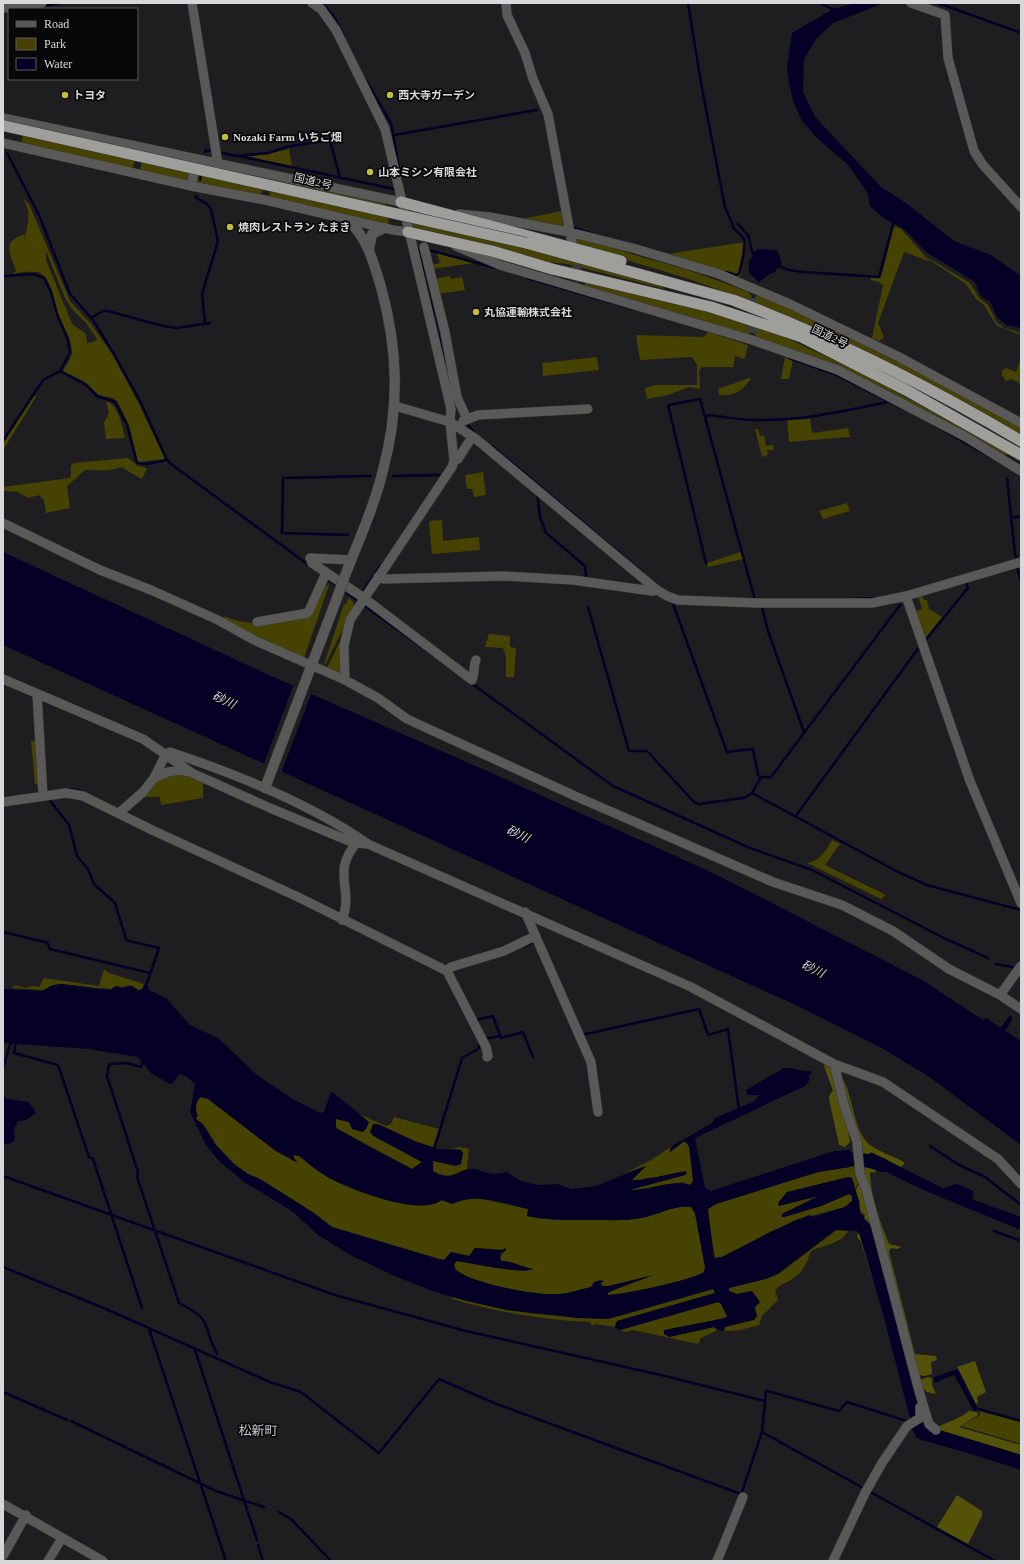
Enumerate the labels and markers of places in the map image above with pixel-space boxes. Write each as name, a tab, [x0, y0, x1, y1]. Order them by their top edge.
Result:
place label: トヨタ	[73, 89, 106, 101]
place label: 西大寺ガーデン	[398, 89, 475, 101]
marker: トヨタ	[60, 90, 70, 100]
marker: 西大寺ガーデン	[385, 90, 395, 100]
place label: Nozaki Farm いちご畑	[233, 131, 342, 143]
marker: Nozaki Farm いちご畑	[220, 132, 230, 142]
place label: 山本ミシン有限会社	[378, 166, 477, 178]
marker: 山本ミシン有限会社	[365, 167, 375, 177]
place label: 焼肉レストラン たまき	[238, 221, 350, 233]
marker: 焼肉レストラン たまき	[225, 222, 235, 232]
place label: 丸協運輸株式会社	[484, 306, 572, 318]
marker: 丸協運輸株式会社	[471, 307, 481, 317]

